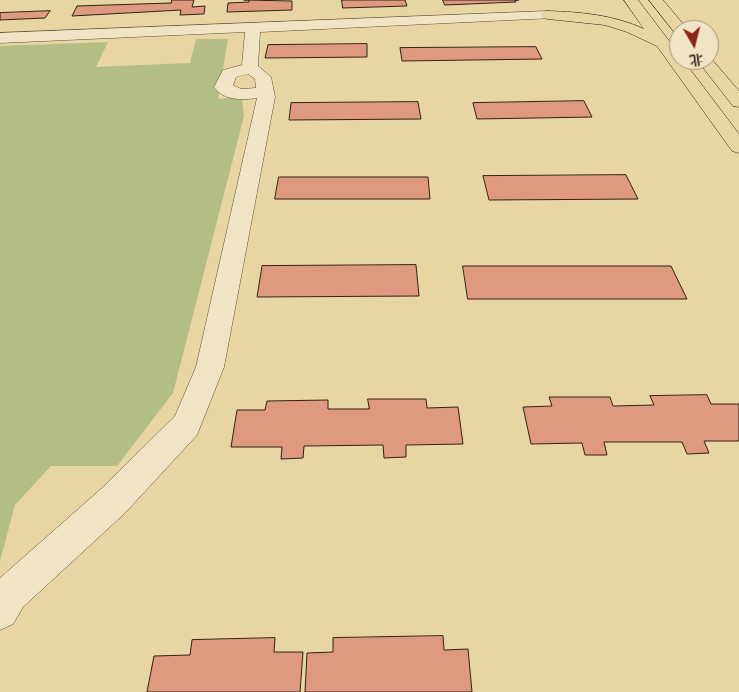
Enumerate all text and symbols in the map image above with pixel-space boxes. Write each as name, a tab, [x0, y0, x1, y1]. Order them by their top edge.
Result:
north arrow	[669, 20, 719, 70]
text: 北	[688, 50, 704, 69]

